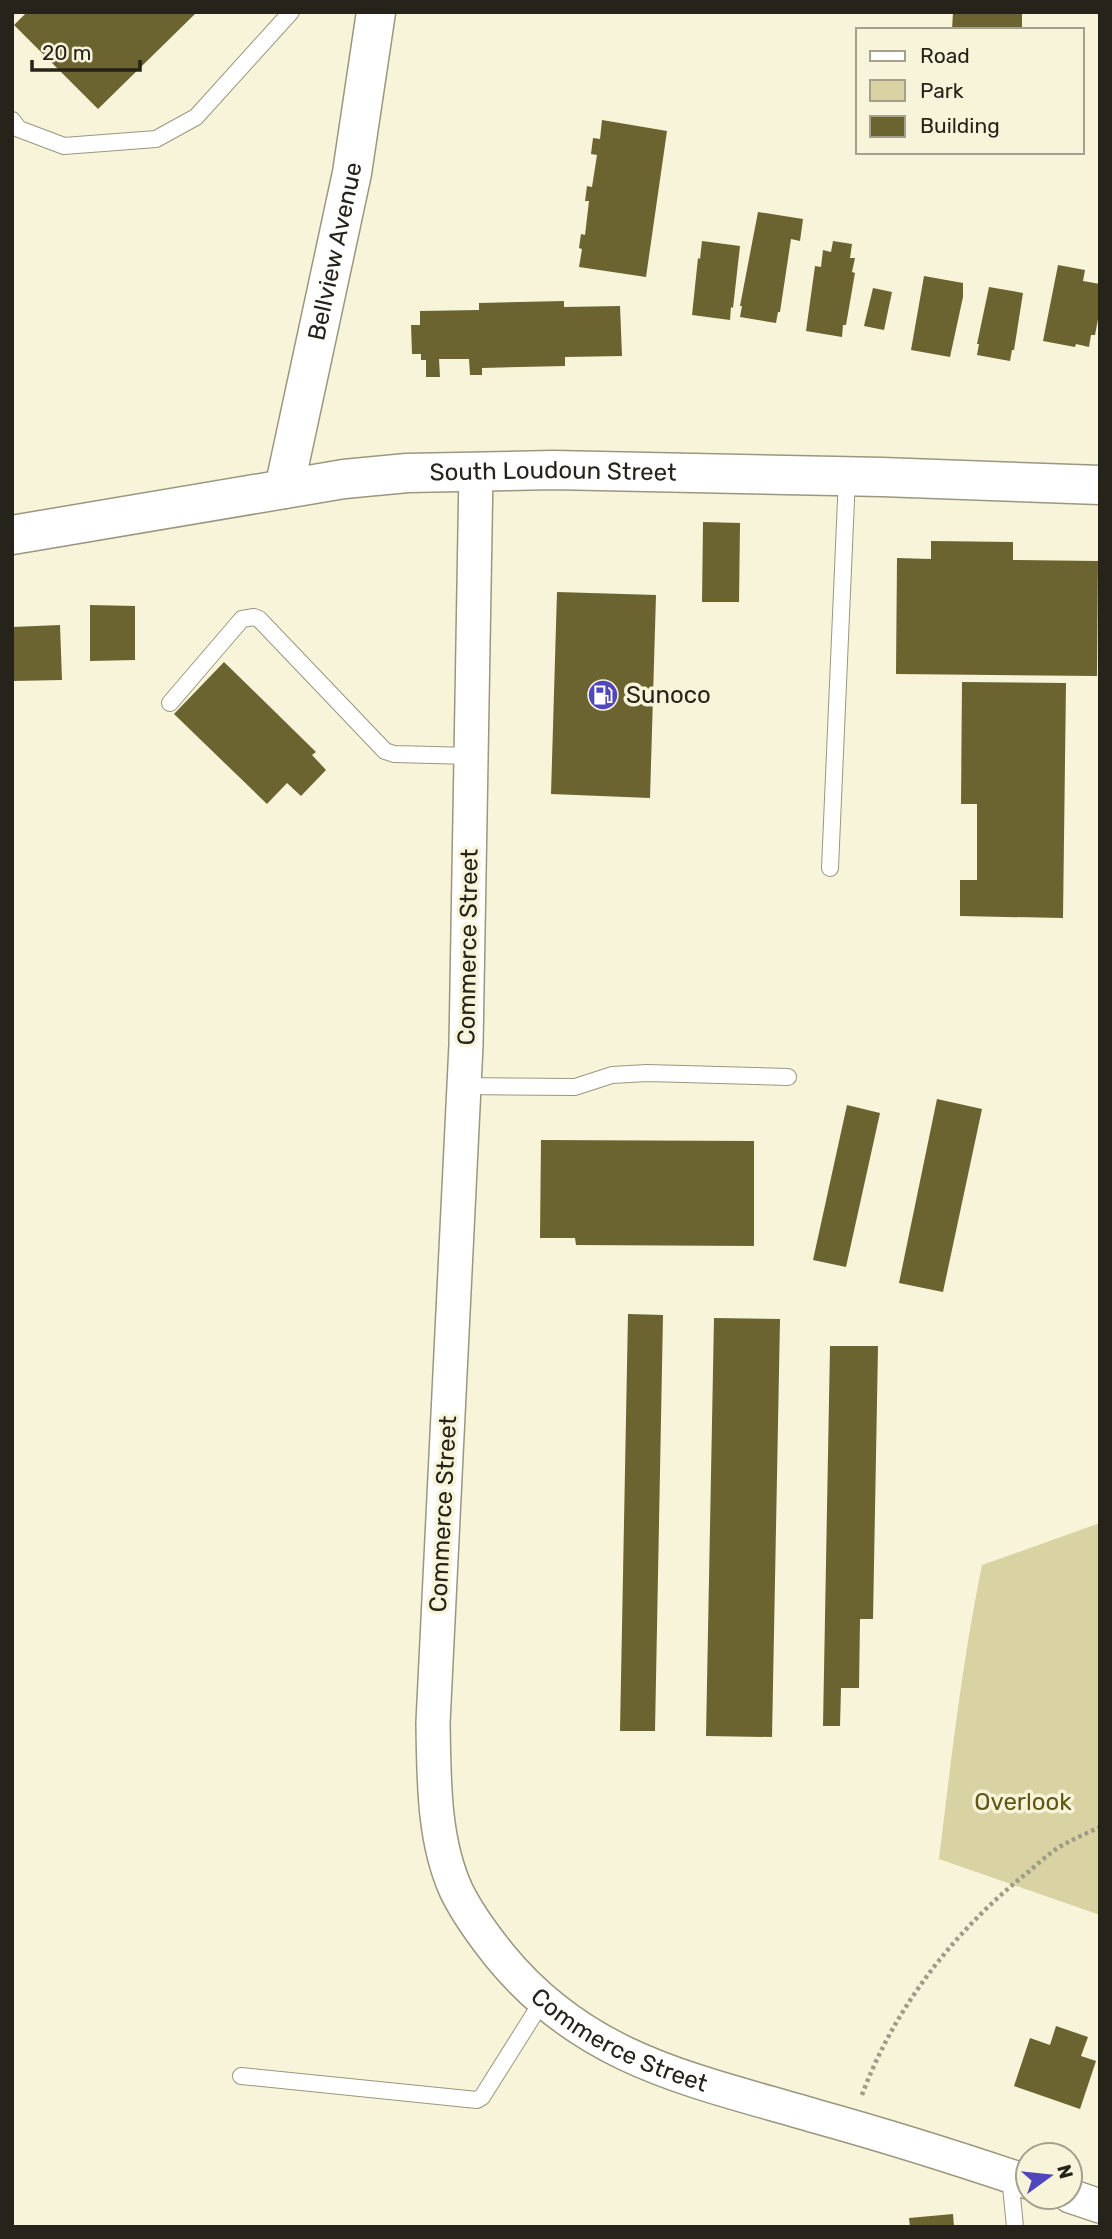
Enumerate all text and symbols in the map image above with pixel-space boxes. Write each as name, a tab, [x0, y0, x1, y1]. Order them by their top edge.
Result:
scale bar	[32, 28, 140, 72]
legend	[856, 28, 1084, 154]
text: 20 m	[42, 40, 91, 65]
text: Road	[920, 43, 970, 68]
text: Park	[920, 78, 964, 103]
text: Building	[920, 113, 1000, 138]
street label: Bellview Avenue	[302, 161, 367, 343]
street label: South Loudoun Street	[429, 456, 677, 487]
fuel station icon: Sunoco	[586, 678, 620, 712]
place label: Sunoco	[626, 681, 711, 709]
street label: Commerce Street	[452, 848, 484, 1046]
street label: Commerce Street	[424, 1415, 462, 1613]
park label: Overlook	[974, 1788, 1072, 1816]
street label: Commerce Street	[525, 1982, 711, 2098]
north arrow	[1014, 2141, 1084, 2211]
text: N	[1052, 2162, 1078, 2181]

